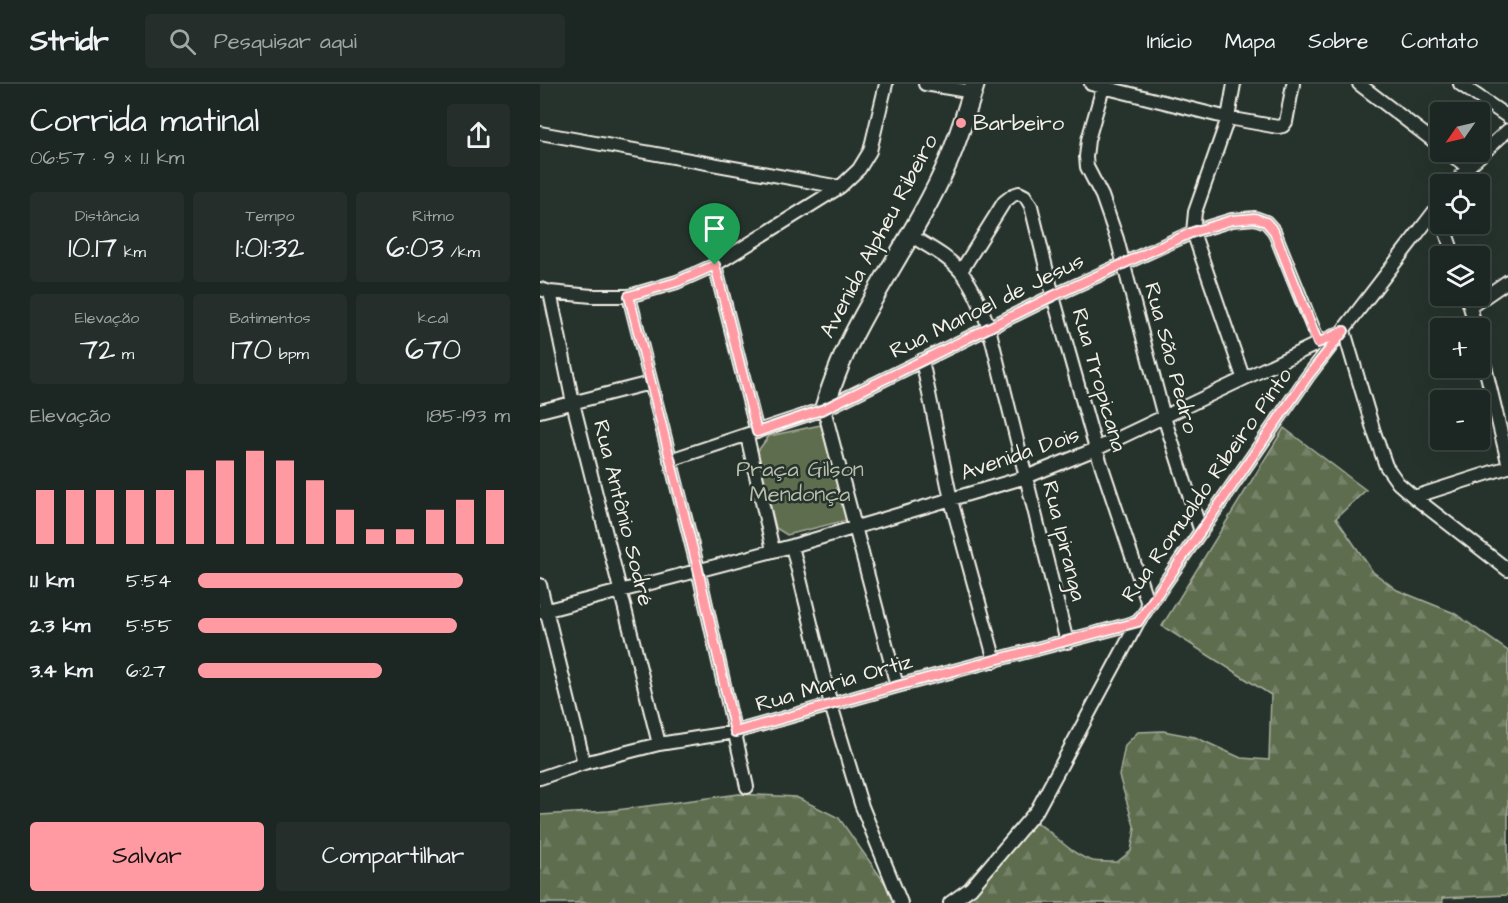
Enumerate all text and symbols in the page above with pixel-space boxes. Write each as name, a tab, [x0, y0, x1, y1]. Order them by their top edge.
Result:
search box	[145, 14, 565, 68]
text: Stridr	[30, 22, 109, 61]
icon: search	[166, 25, 199, 58]
text: Pesquisar aqui	[214, 26, 357, 57]
text: Início	[1147, 27, 1192, 56]
text: Mapa	[1225, 27, 1275, 56]
text: Sobre	[1308, 27, 1368, 56]
text: Contato	[1401, 27, 1478, 56]
text: Corrida matinal	[30, 98, 260, 144]
north arrow	[1430, 102, 1490, 162]
map controls	[1430, 102, 1490, 450]
button: share	[447, 104, 510, 167]
place label: Barbeiro	[973, 108, 1065, 139]
marker: Barbeiro	[954, 116, 968, 130]
street label: Avenida Alpheu Ribeiro	[812, 128, 946, 343]
text: 06:57 · 9 × 1.1 km	[30, 144, 184, 172]
button: locate	[1430, 174, 1490, 234]
pin	[689, 203, 740, 265]
text: Distância	[75, 205, 139, 227]
text: Tempo	[246, 205, 294, 227]
text: Ritmo	[412, 205, 454, 227]
icon: arrive	[698, 212, 731, 245]
text: 10.17	[68, 227, 117, 269]
text: 1:01:32	[235, 227, 305, 269]
text: 6:03	[386, 227, 444, 269]
text: km	[117, 241, 146, 263]
text: /km	[444, 241, 480, 263]
street label: Rua Manoel de Jesus	[885, 245, 1089, 367]
button: layers	[1430, 246, 1490, 306]
street label: Rua São Pedro	[1136, 279, 1206, 438]
street label: Rua Tropicana	[1064, 305, 1134, 455]
text: Elevação	[75, 307, 139, 329]
text: Batimentos	[229, 307, 311, 329]
text: kcal	[418, 307, 448, 329]
button: +	[1430, 318, 1490, 378]
text: 72	[80, 329, 115, 371]
text: 170	[231, 329, 272, 371]
text: 670	[405, 329, 461, 371]
text: m	[115, 343, 134, 365]
text: bpm	[272, 343, 309, 365]
street label: Rua Romualdo Ribeiro Pinto	[1114, 361, 1300, 609]
button: −	[1430, 390, 1490, 450]
text: Elevação	[30, 402, 110, 430]
text: 185–193 m	[426, 402, 510, 430]
street label: Rua Antônio Sodré	[585, 417, 661, 609]
street label: Avenida Dois	[956, 419, 1084, 489]
park label: Praça Gilson Mendonça	[736, 454, 864, 510]
street label: Rua Ipiranga	[1033, 478, 1094, 604]
text: 1.1 km	[30, 567, 74, 595]
text: 5:54	[126, 567, 171, 595]
text: 2.3 km	[30, 612, 90, 640]
text: 5:55	[126, 612, 172, 640]
street label: Rua Maria Ortiz	[752, 646, 916, 720]
text: 3.4 km	[30, 657, 92, 685]
text: 6:27	[126, 657, 166, 685]
button: Salvar	[30, 822, 264, 891]
button: Compartilhar	[276, 822, 510, 891]

